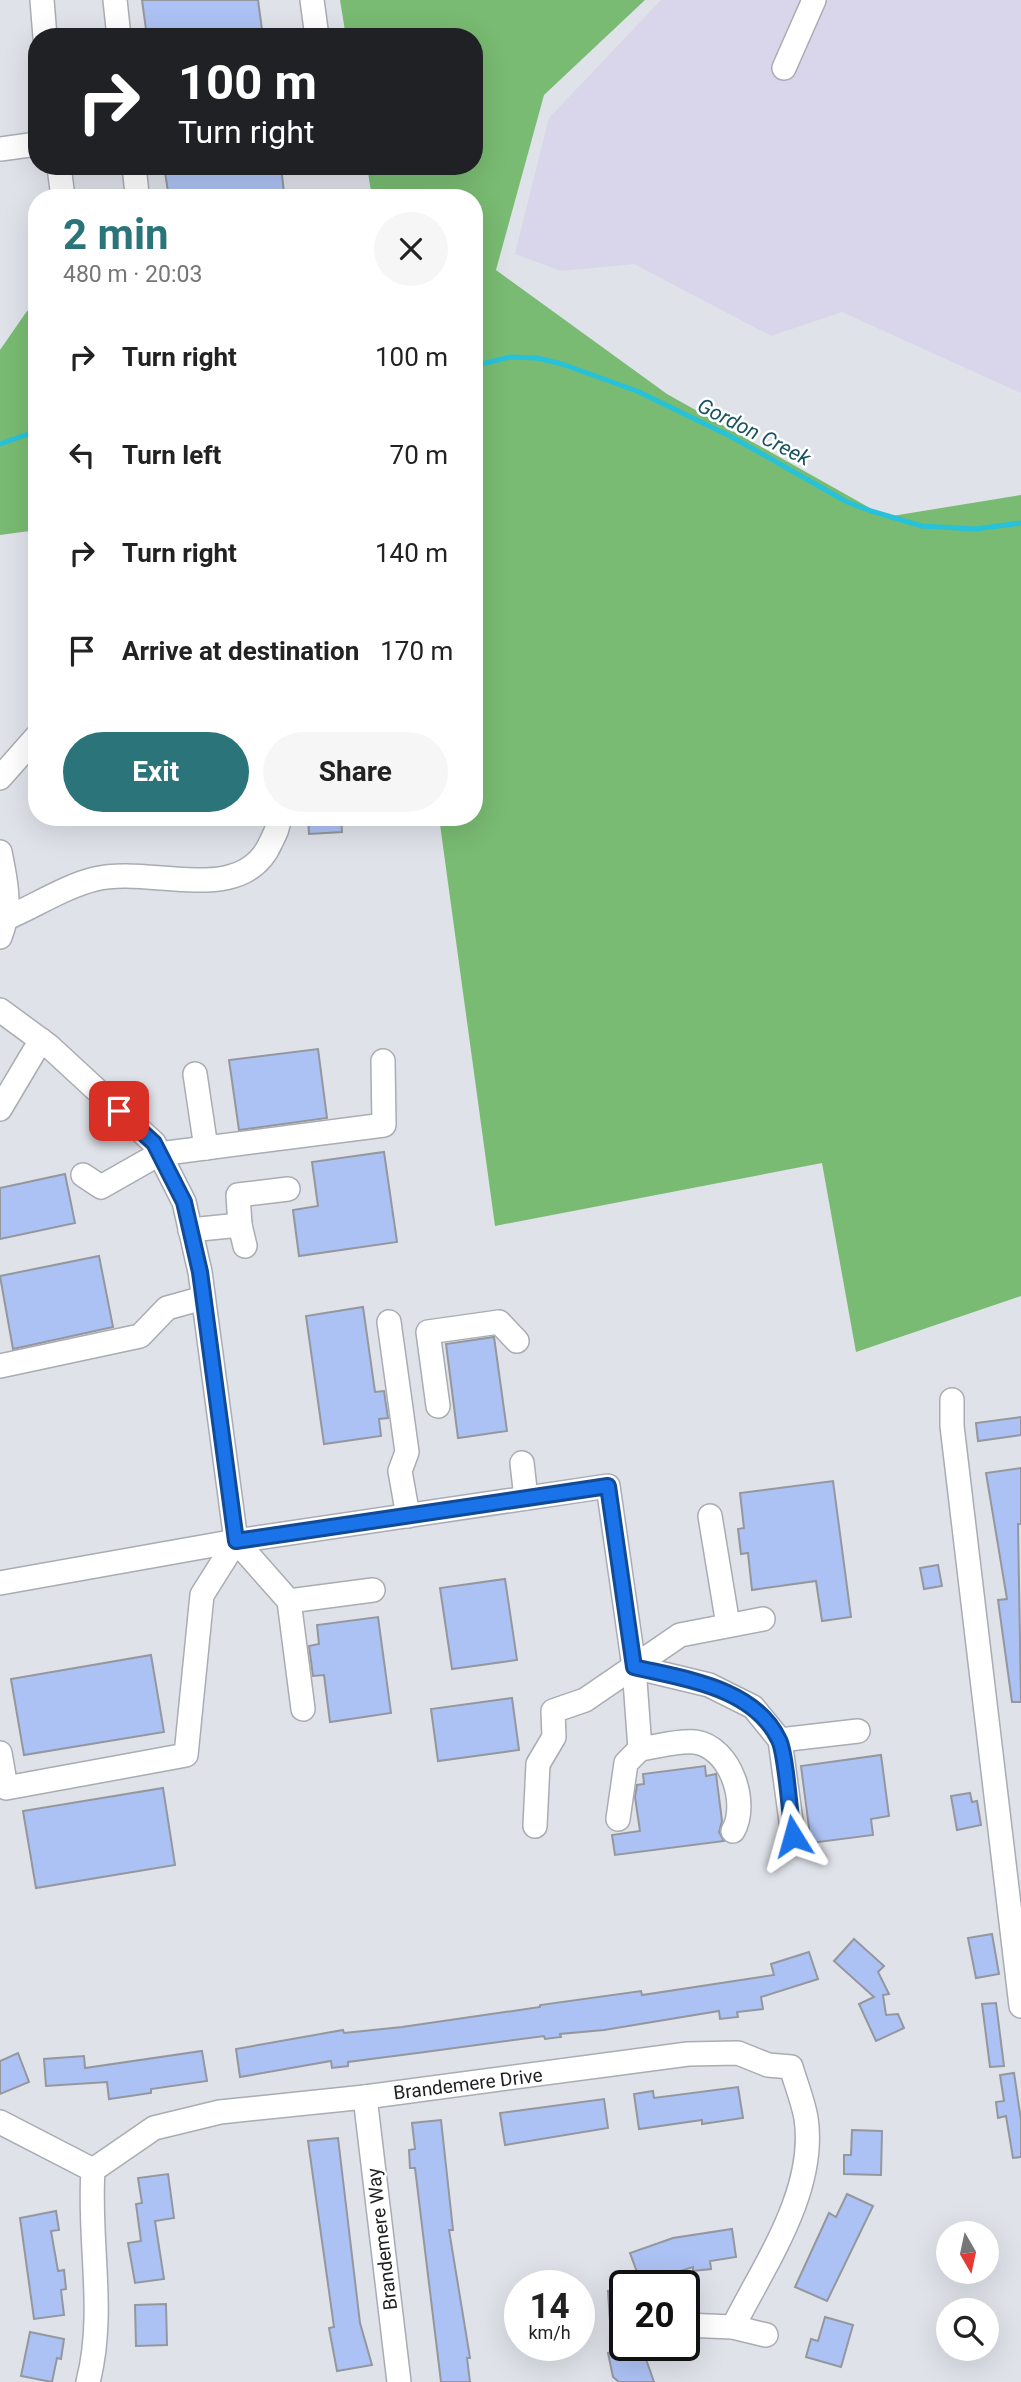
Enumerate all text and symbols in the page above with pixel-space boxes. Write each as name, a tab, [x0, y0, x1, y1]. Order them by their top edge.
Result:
text: 100 m	[178, 54, 317, 111]
icon: right	[63, 56, 154, 147]
text: Turn right	[178, 113, 314, 151]
text: 2 min	[63, 210, 169, 259]
button: close	[374, 212, 448, 286]
text: 480 m · 20:03	[63, 261, 202, 288]
icon: right	[63, 338, 101, 376]
text: Turn right	[122, 342, 237, 372]
text: 100 m	[375, 342, 448, 372]
water label: Gordon Creek	[693, 393, 815, 471]
icon: left	[63, 436, 101, 474]
text: Turn left	[122, 440, 221, 470]
text: 70 m	[390, 440, 448, 470]
icon: right	[63, 534, 101, 572]
text: Turn right	[122, 538, 237, 568]
text: 140 m	[375, 538, 448, 568]
icon: arrive	[63, 632, 101, 670]
text: Arrive at destination	[122, 636, 359, 666]
text: 170 m	[380, 636, 453, 666]
button: Exit	[63, 732, 249, 812]
button: Share	[263, 732, 448, 812]
pin	[89, 1081, 149, 1141]
icon: arrive	[100, 1092, 138, 1130]
position arrow	[756, 1799, 830, 1873]
street label: Brandemere Drive	[392, 2063, 544, 2105]
street label: Brandemere Way	[362, 2167, 402, 2311]
north arrow	[936, 2221, 999, 2284]
map controls	[936, 2221, 999, 2361]
speed limit sign: 20	[609, 2270, 700, 2361]
text: 14	[529, 2286, 570, 2327]
button: search	[936, 2298, 999, 2361]
text: km/h	[528, 2322, 571, 2343]

